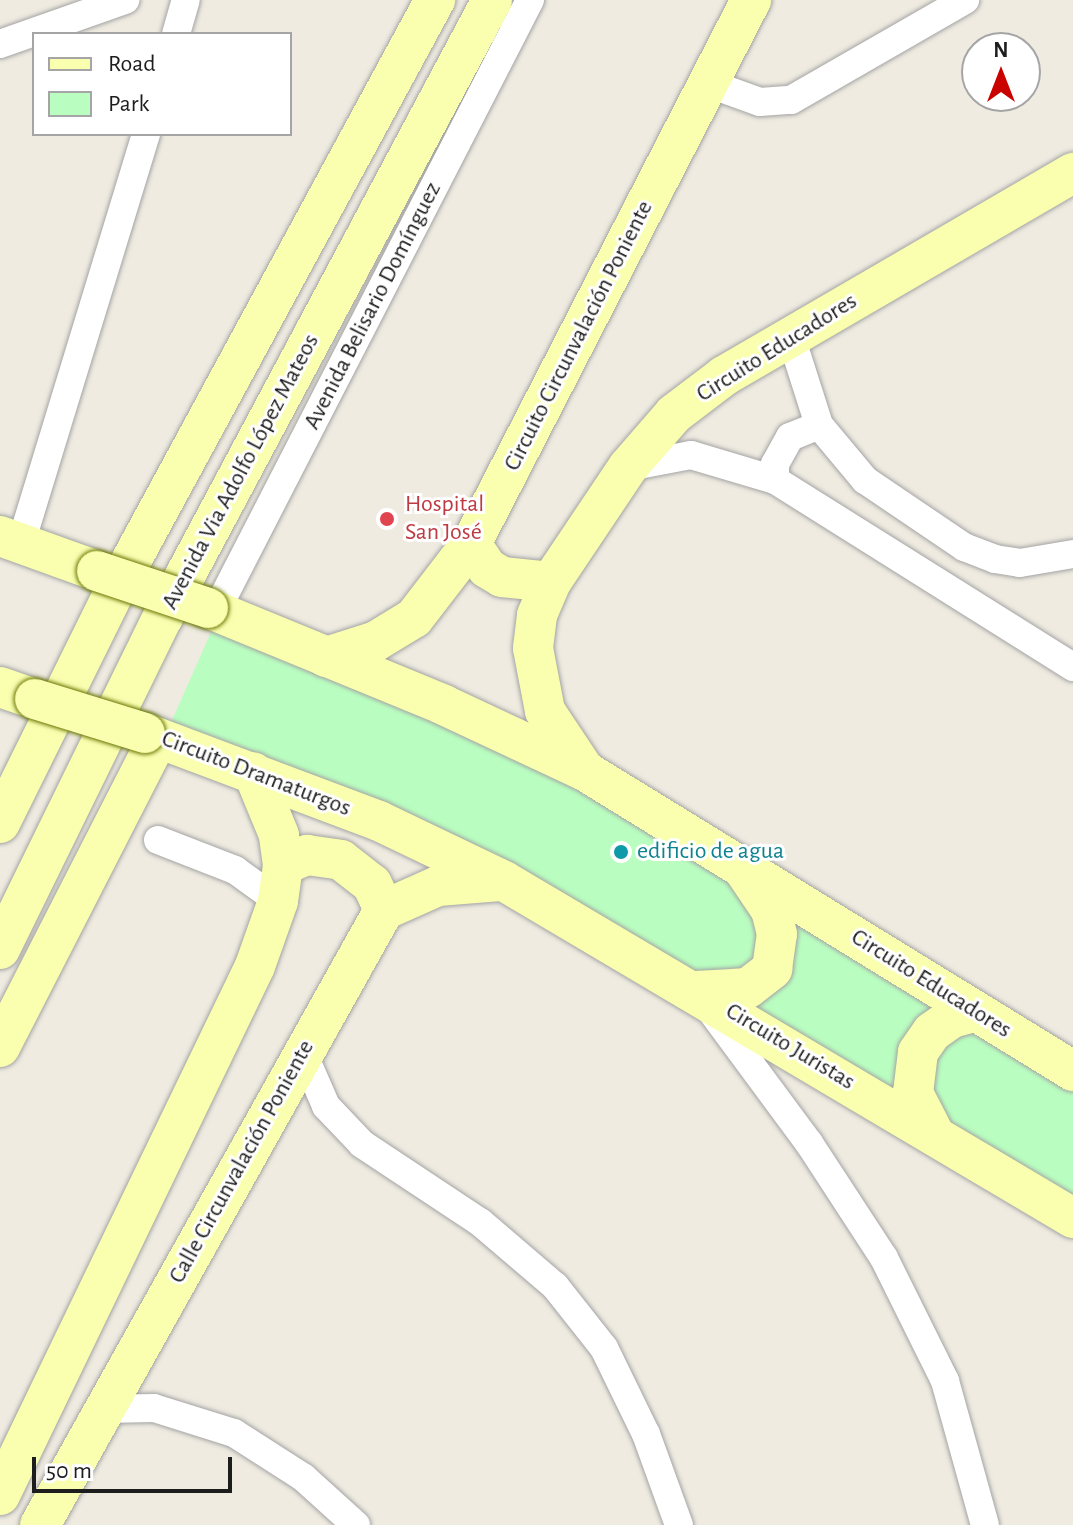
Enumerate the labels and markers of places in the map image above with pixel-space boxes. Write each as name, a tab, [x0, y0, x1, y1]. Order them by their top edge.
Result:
place label: Hospital San José	[405, 491, 484, 547]
marker: Hospital San José	[376, 508, 398, 530]
place label: edificio de agua	[637, 838, 784, 866]
marker: edificio de agua	[612, 843, 630, 861]

